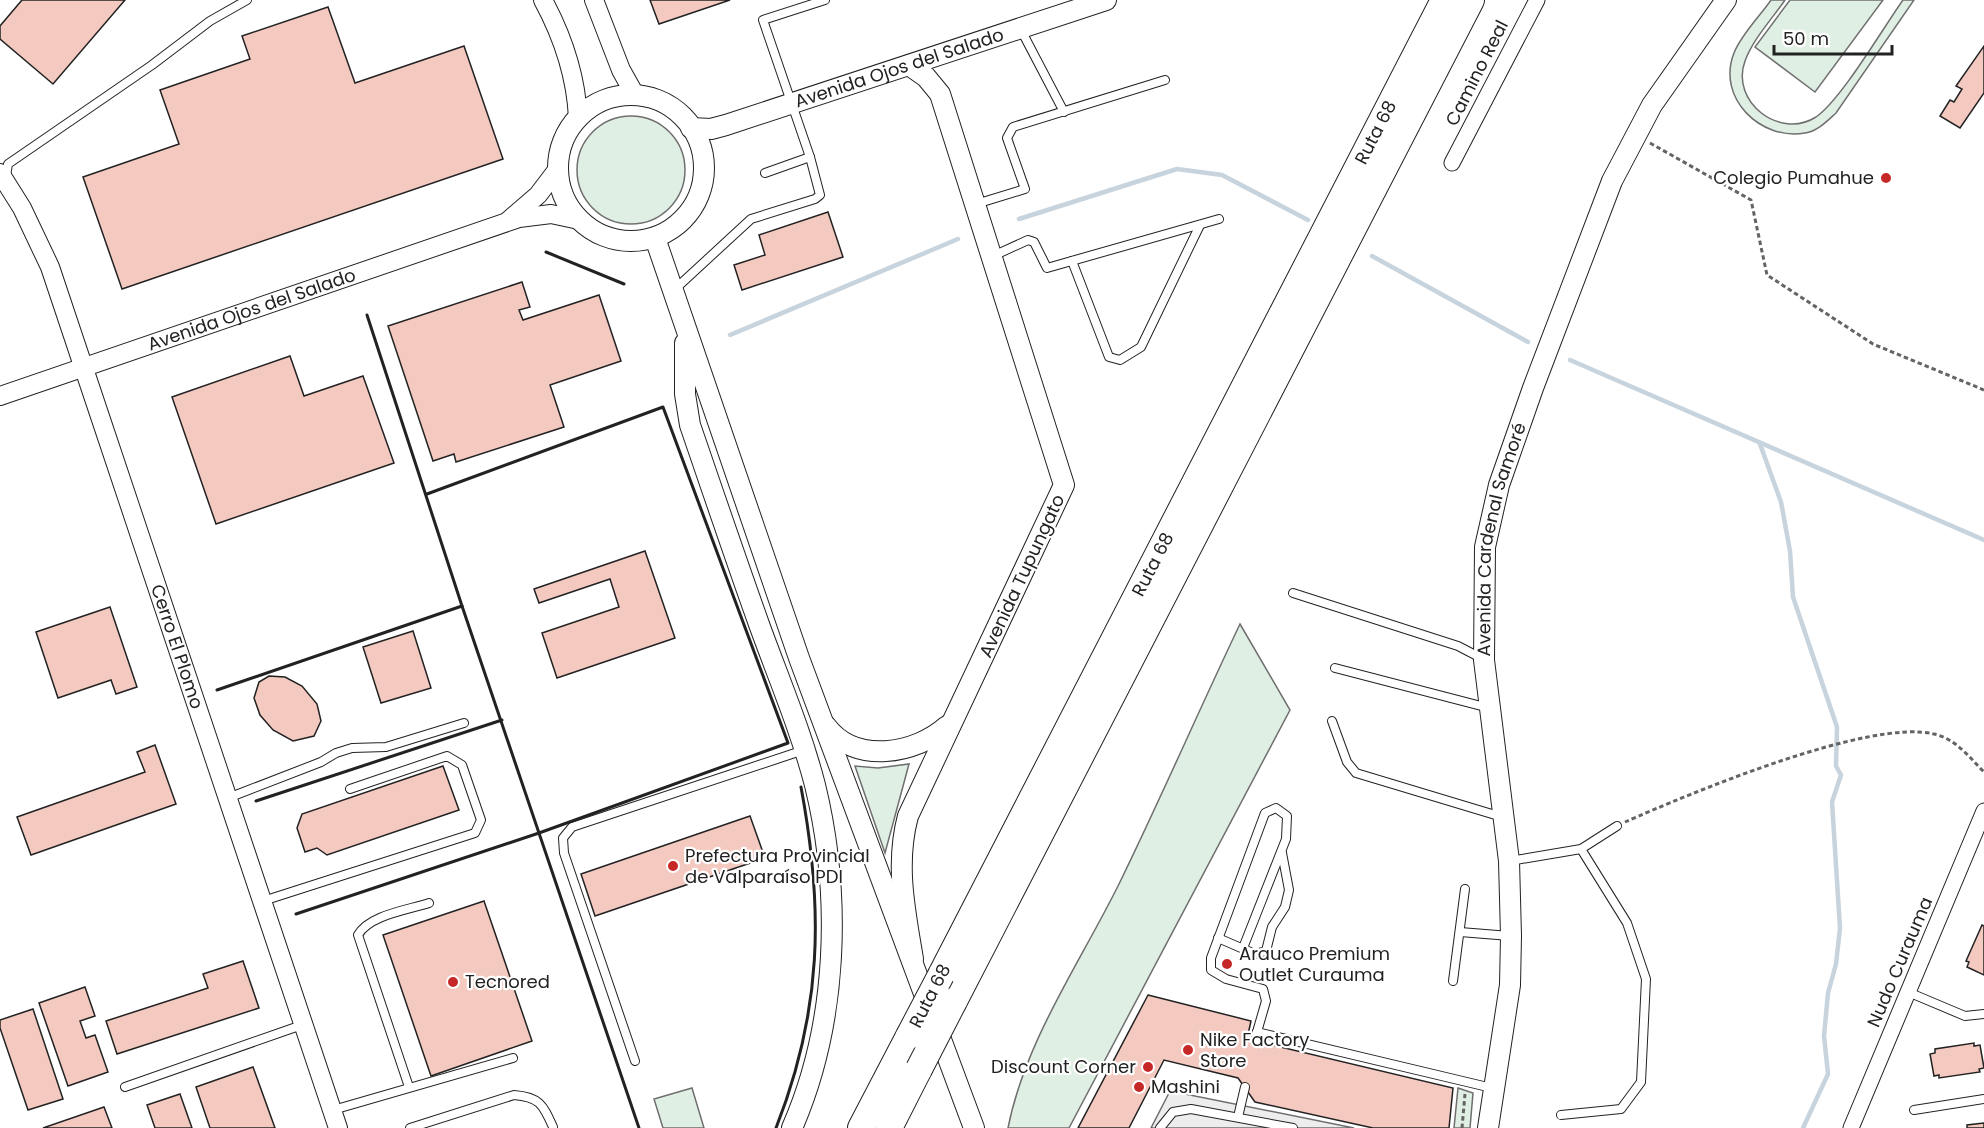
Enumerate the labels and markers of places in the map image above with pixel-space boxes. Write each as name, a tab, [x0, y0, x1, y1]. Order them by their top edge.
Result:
place label: Colegio Pumahue	[1713, 165, 1874, 190]
marker: Colegio Pumahue	[1879, 171, 1893, 185]
place label: Prefectura Provincial de Valparaíso PDI	[685, 843, 870, 889]
marker: Prefectura Provincial de Valparaíso PDI	[666, 859, 680, 873]
place label: Arauco Premium Outlet Curauma	[1239, 941, 1390, 987]
marker: Arauco Premium Outlet Curauma	[1220, 957, 1234, 971]
place label: Tecnored	[465, 969, 550, 994]
marker: Tecnored	[446, 975, 460, 989]
place label: Nike Factory Store	[1200, 1027, 1309, 1073]
marker: Nike Factory Store	[1181, 1043, 1195, 1057]
place label: Discount Corner	[991, 1054, 1136, 1079]
marker: Discount Corner	[1141, 1060, 1155, 1074]
place label: Mashini	[1151, 1074, 1220, 1099]
marker: Mashini	[1132, 1080, 1146, 1094]

